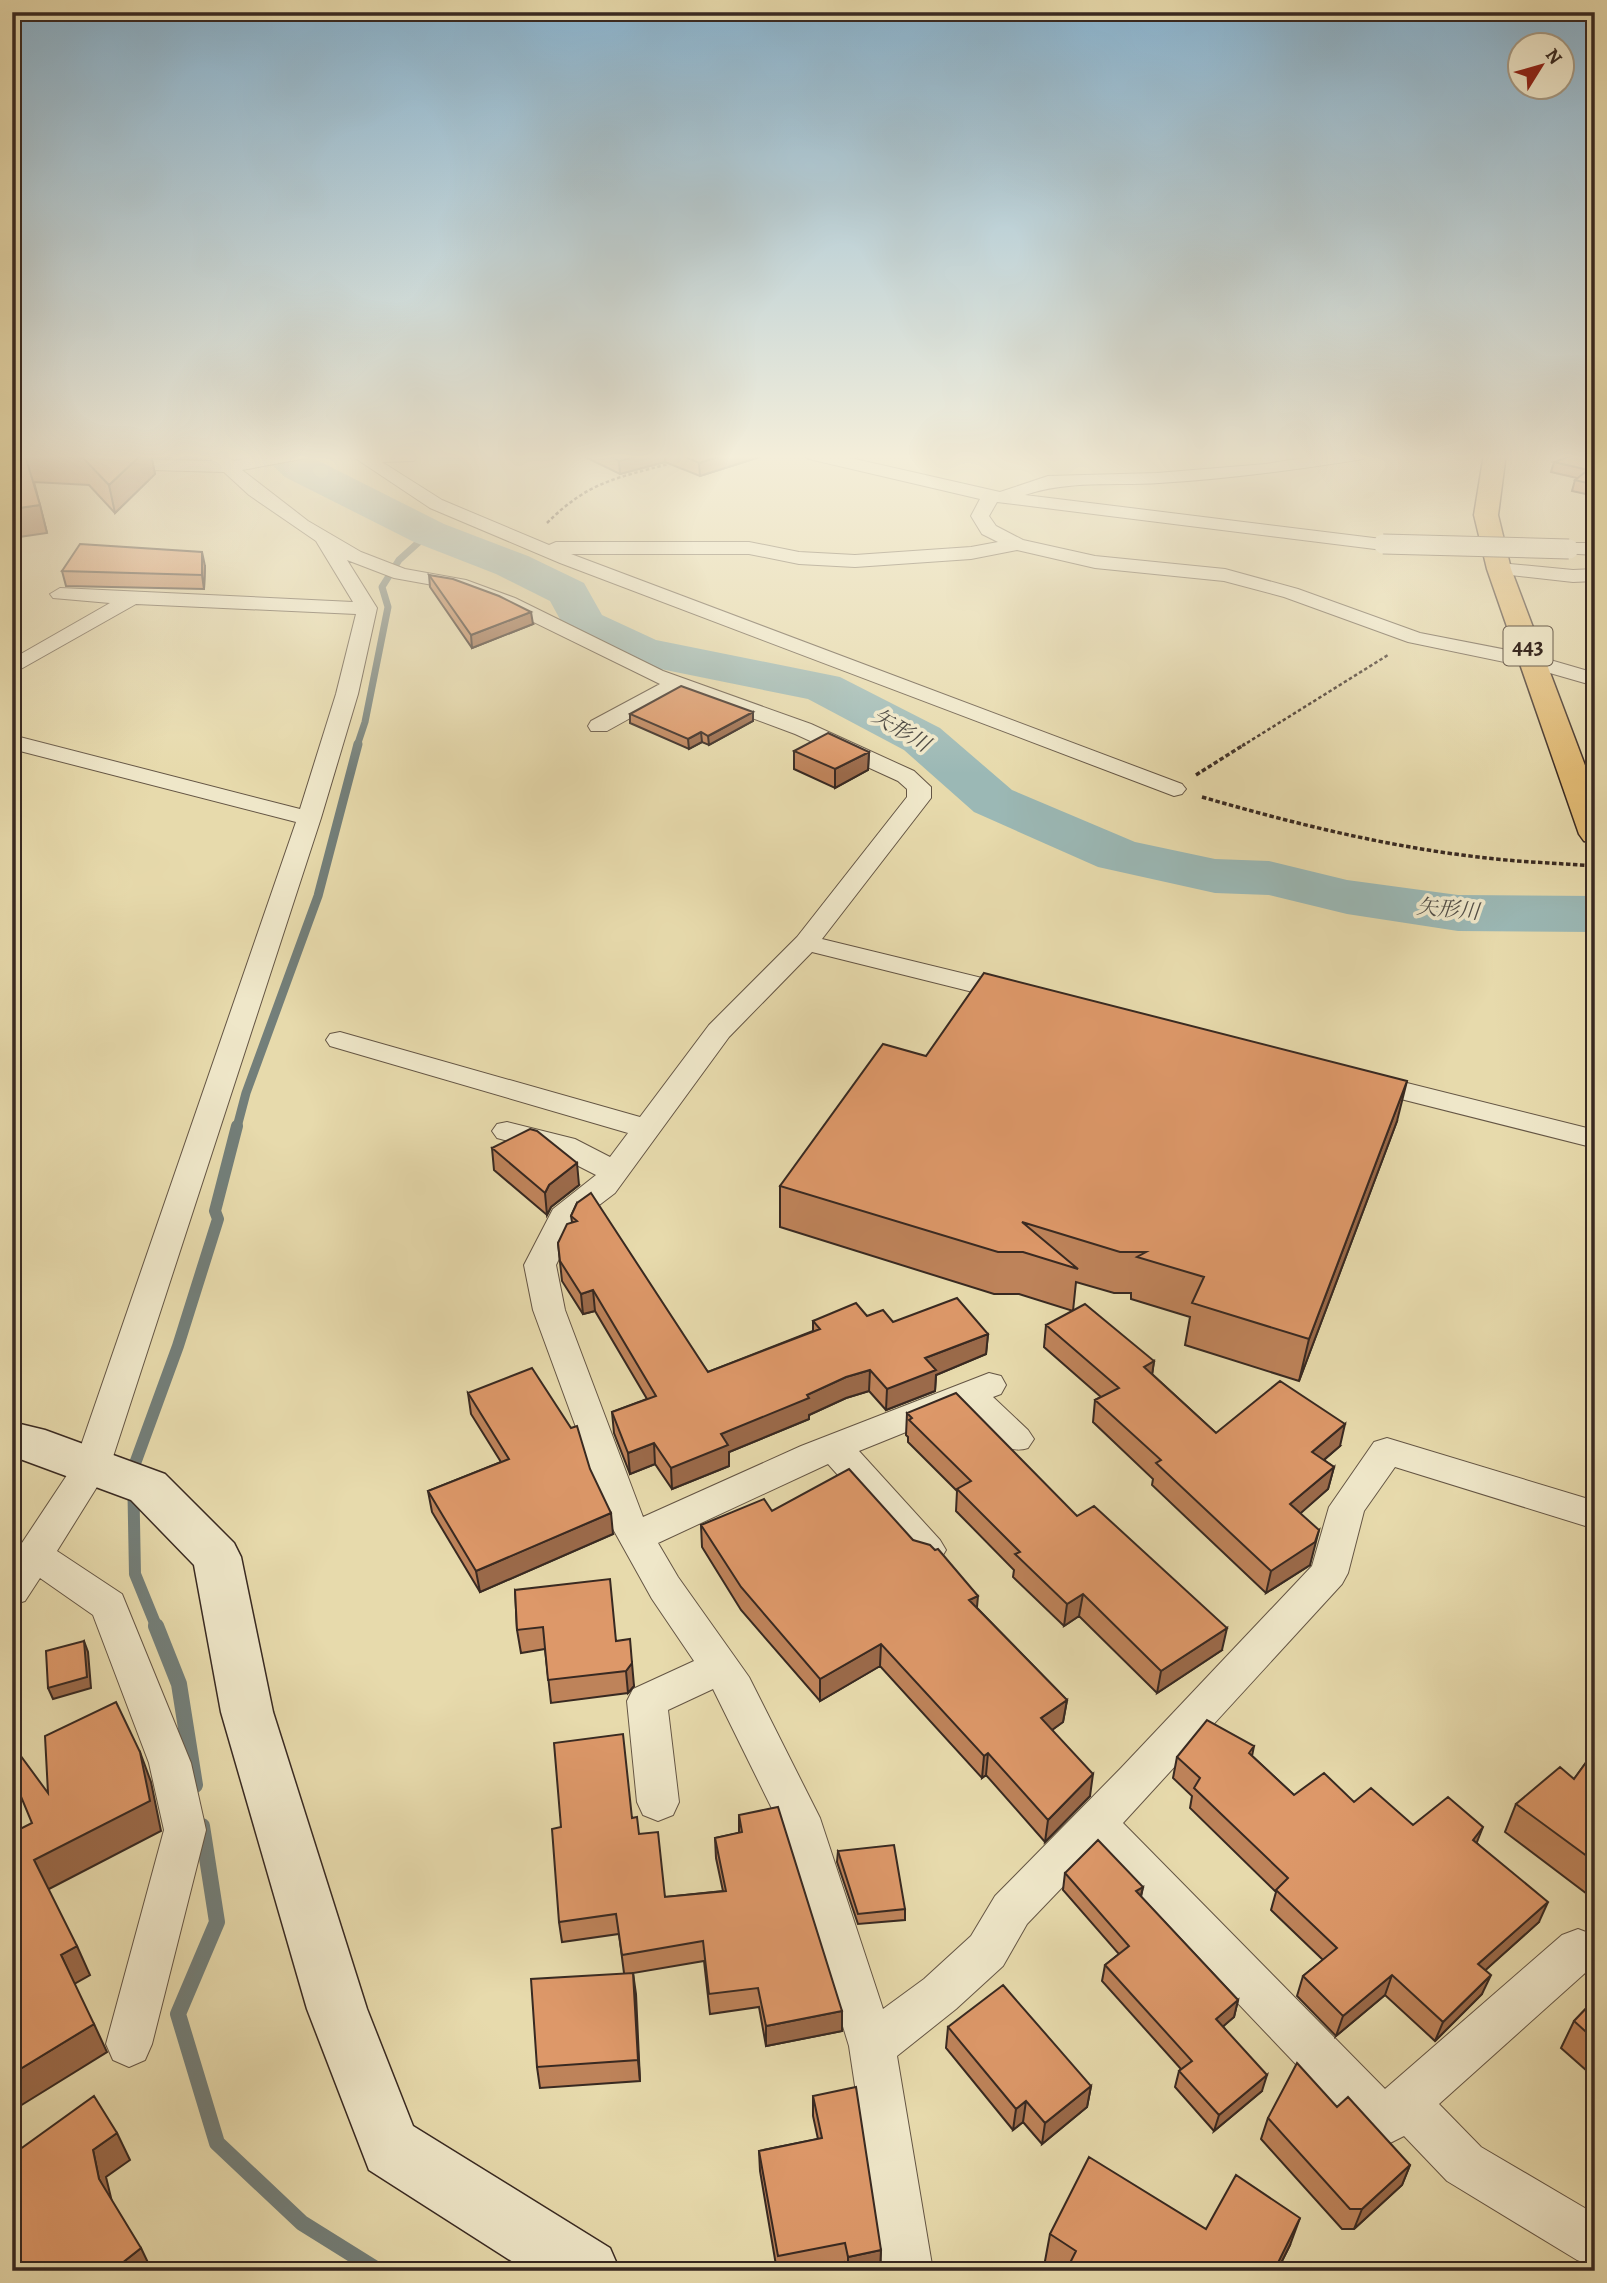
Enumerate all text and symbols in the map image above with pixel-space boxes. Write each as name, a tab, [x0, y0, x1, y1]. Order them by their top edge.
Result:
north arrow	[1506, 32, 1576, 102]
text: N	[1539, 43, 1568, 70]
road number: 443	[1504, 626, 1552, 666]
water label: 矢形川	[867, 702, 937, 759]
water label: 矢形川	[1415, 892, 1483, 926]

